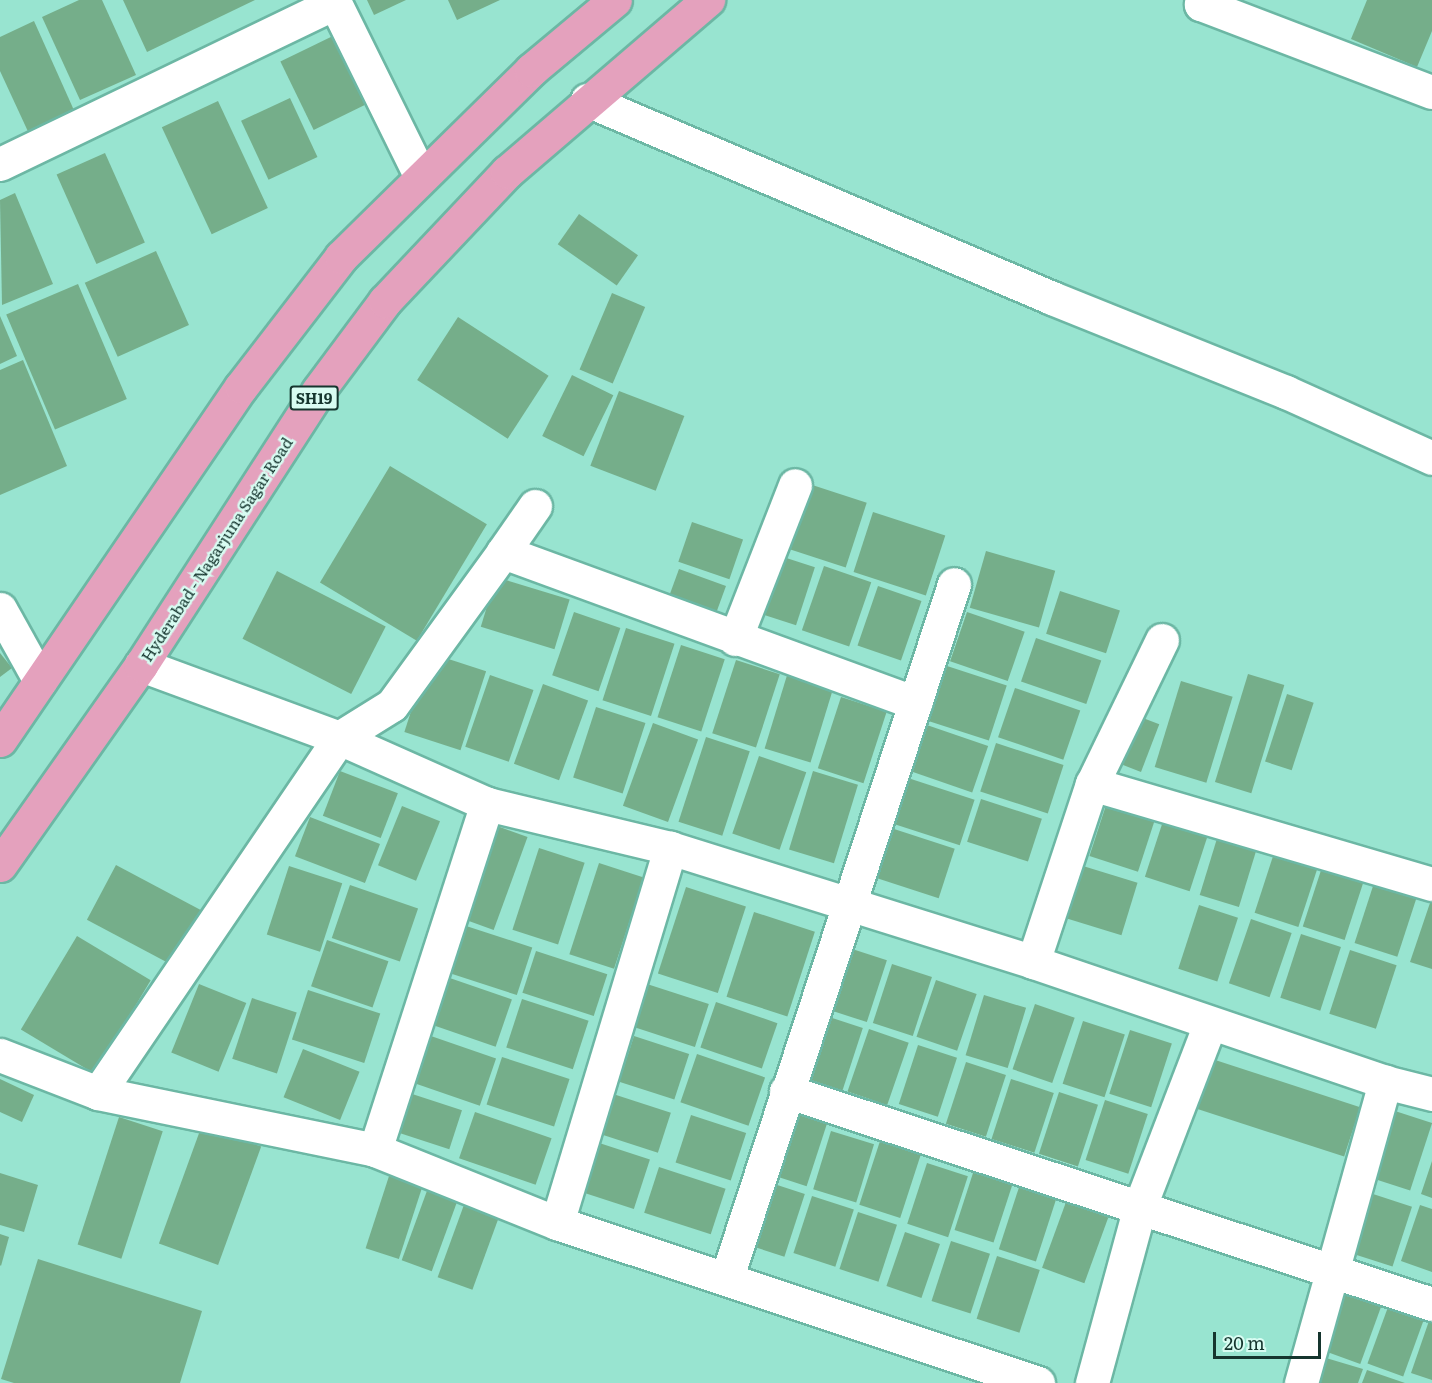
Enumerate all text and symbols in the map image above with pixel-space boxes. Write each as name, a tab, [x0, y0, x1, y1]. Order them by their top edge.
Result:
road number: SH19	[288, 386, 340, 410]
street label: Hyderabad - Nagarjuna Sagar Road	[136, 433, 296, 665]
scale bar	[1216, 1320, 1324, 1358]
text: 20 m	[1224, 1329, 1265, 1356]

